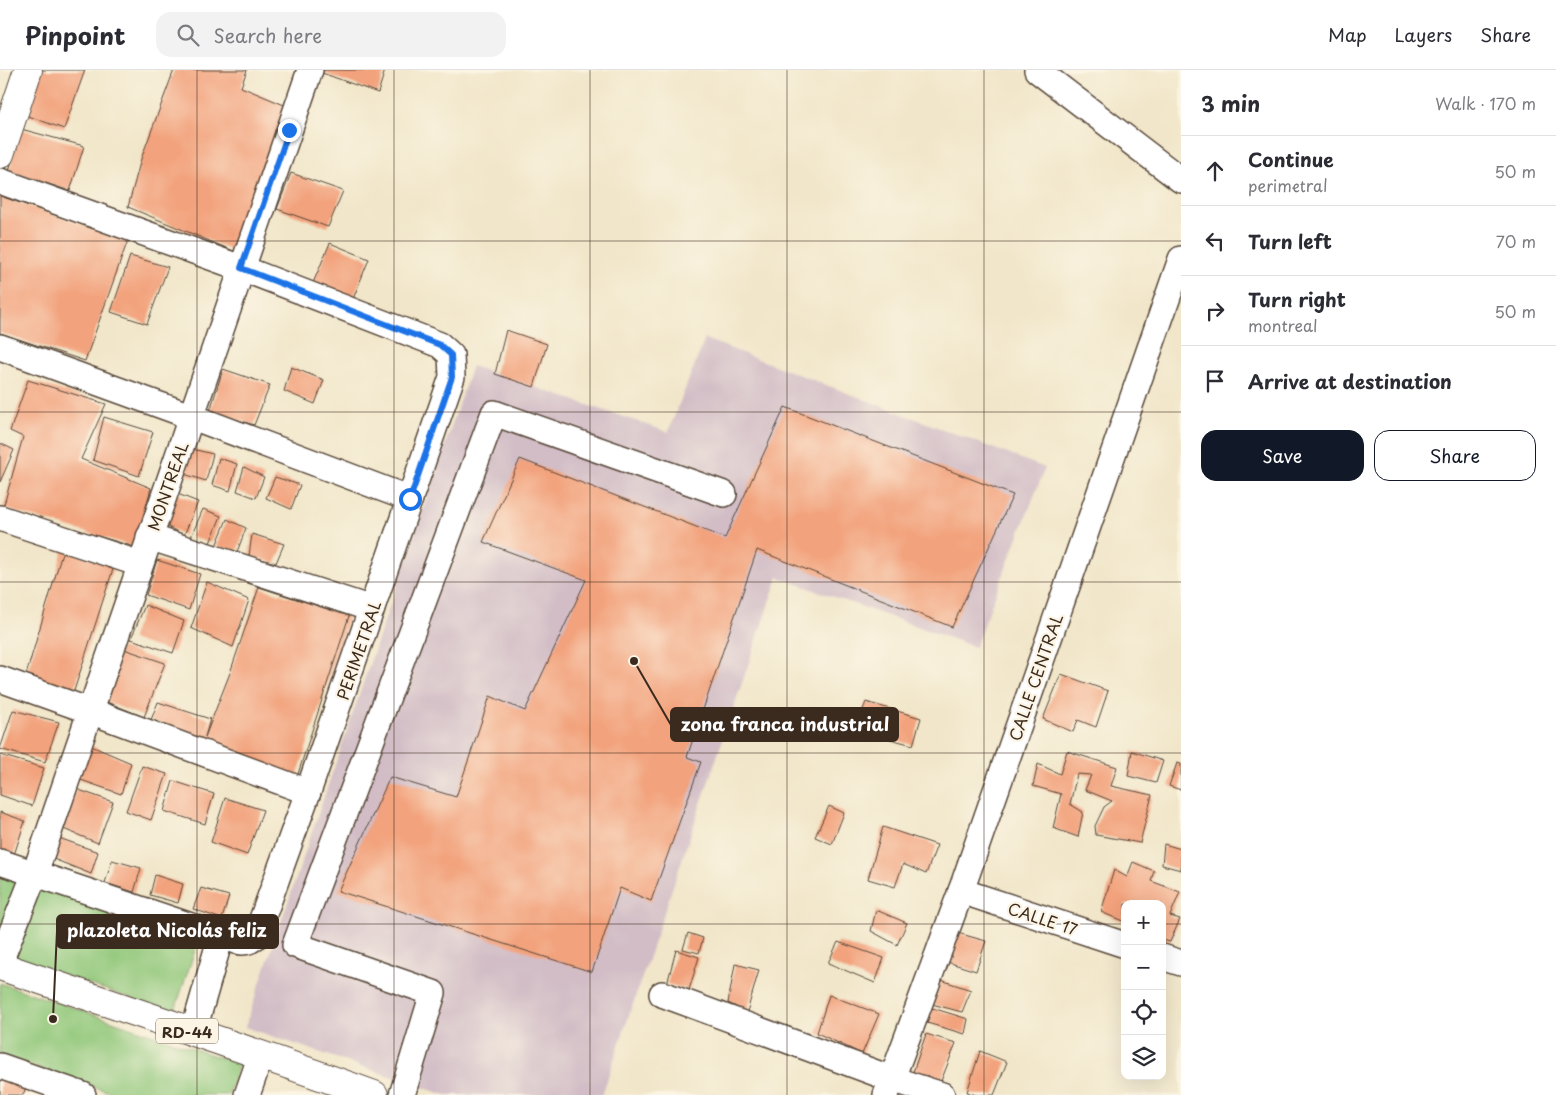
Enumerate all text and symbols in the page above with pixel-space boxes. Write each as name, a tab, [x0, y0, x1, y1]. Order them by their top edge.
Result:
search box	[156, 12, 506, 57]
text: Pinpoint	[25, 17, 126, 53]
icon: search	[174, 21, 202, 49]
text: Search here	[214, 21, 322, 49]
text: Map	[1328, 21, 1367, 48]
text: Layers	[1395, 21, 1452, 48]
text: Share	[1480, 21, 1531, 48]
text: 3 min	[1201, 87, 1260, 119]
text: Walk · 170 m	[1435, 91, 1536, 115]
route end	[278, 119, 301, 142]
text: Continue	[1248, 145, 1334, 173]
icon: ahead	[1201, 157, 1229, 185]
text: 50 m	[1495, 159, 1536, 183]
text: perimetral	[1248, 173, 1328, 197]
icon: left	[1201, 227, 1229, 255]
text: Turn left	[1248, 227, 1332, 255]
text: 70 m	[1496, 229, 1536, 253]
text: Turn right	[1248, 285, 1346, 313]
icon: right	[1201, 297, 1229, 325]
text: 50 m	[1495, 299, 1536, 323]
text: montreal	[1248, 313, 1317, 337]
icon: arrive	[1201, 367, 1229, 395]
text: Arrive at destination	[1248, 367, 1452, 395]
button: Save	[1201, 430, 1364, 481]
button: Share	[1374, 430, 1536, 481]
street label: MONTREAL	[141, 438, 193, 534]
route start	[399, 488, 422, 511]
street label: PERIMETRAL	[330, 597, 386, 703]
street label: CALLE CENTRAL	[1002, 610, 1068, 744]
callout: zona franca industrial	[671, 708, 898, 741]
text: zona franca industrial	[681, 710, 889, 737]
street label: CALLE 17	[1005, 895, 1081, 941]
map controls	[1121, 900, 1166, 1080]
button: +	[1121, 900, 1166, 945]
callout: plazoleta Nicolás feliz	[57, 915, 278, 948]
text: plazoleta Nicolás feliz	[67, 916, 267, 943]
button: −	[1121, 945, 1166, 990]
button: locate	[1121, 990, 1166, 1035]
road number: RD-44	[156, 1018, 218, 1044]
button: layers	[1121, 1035, 1166, 1080]

